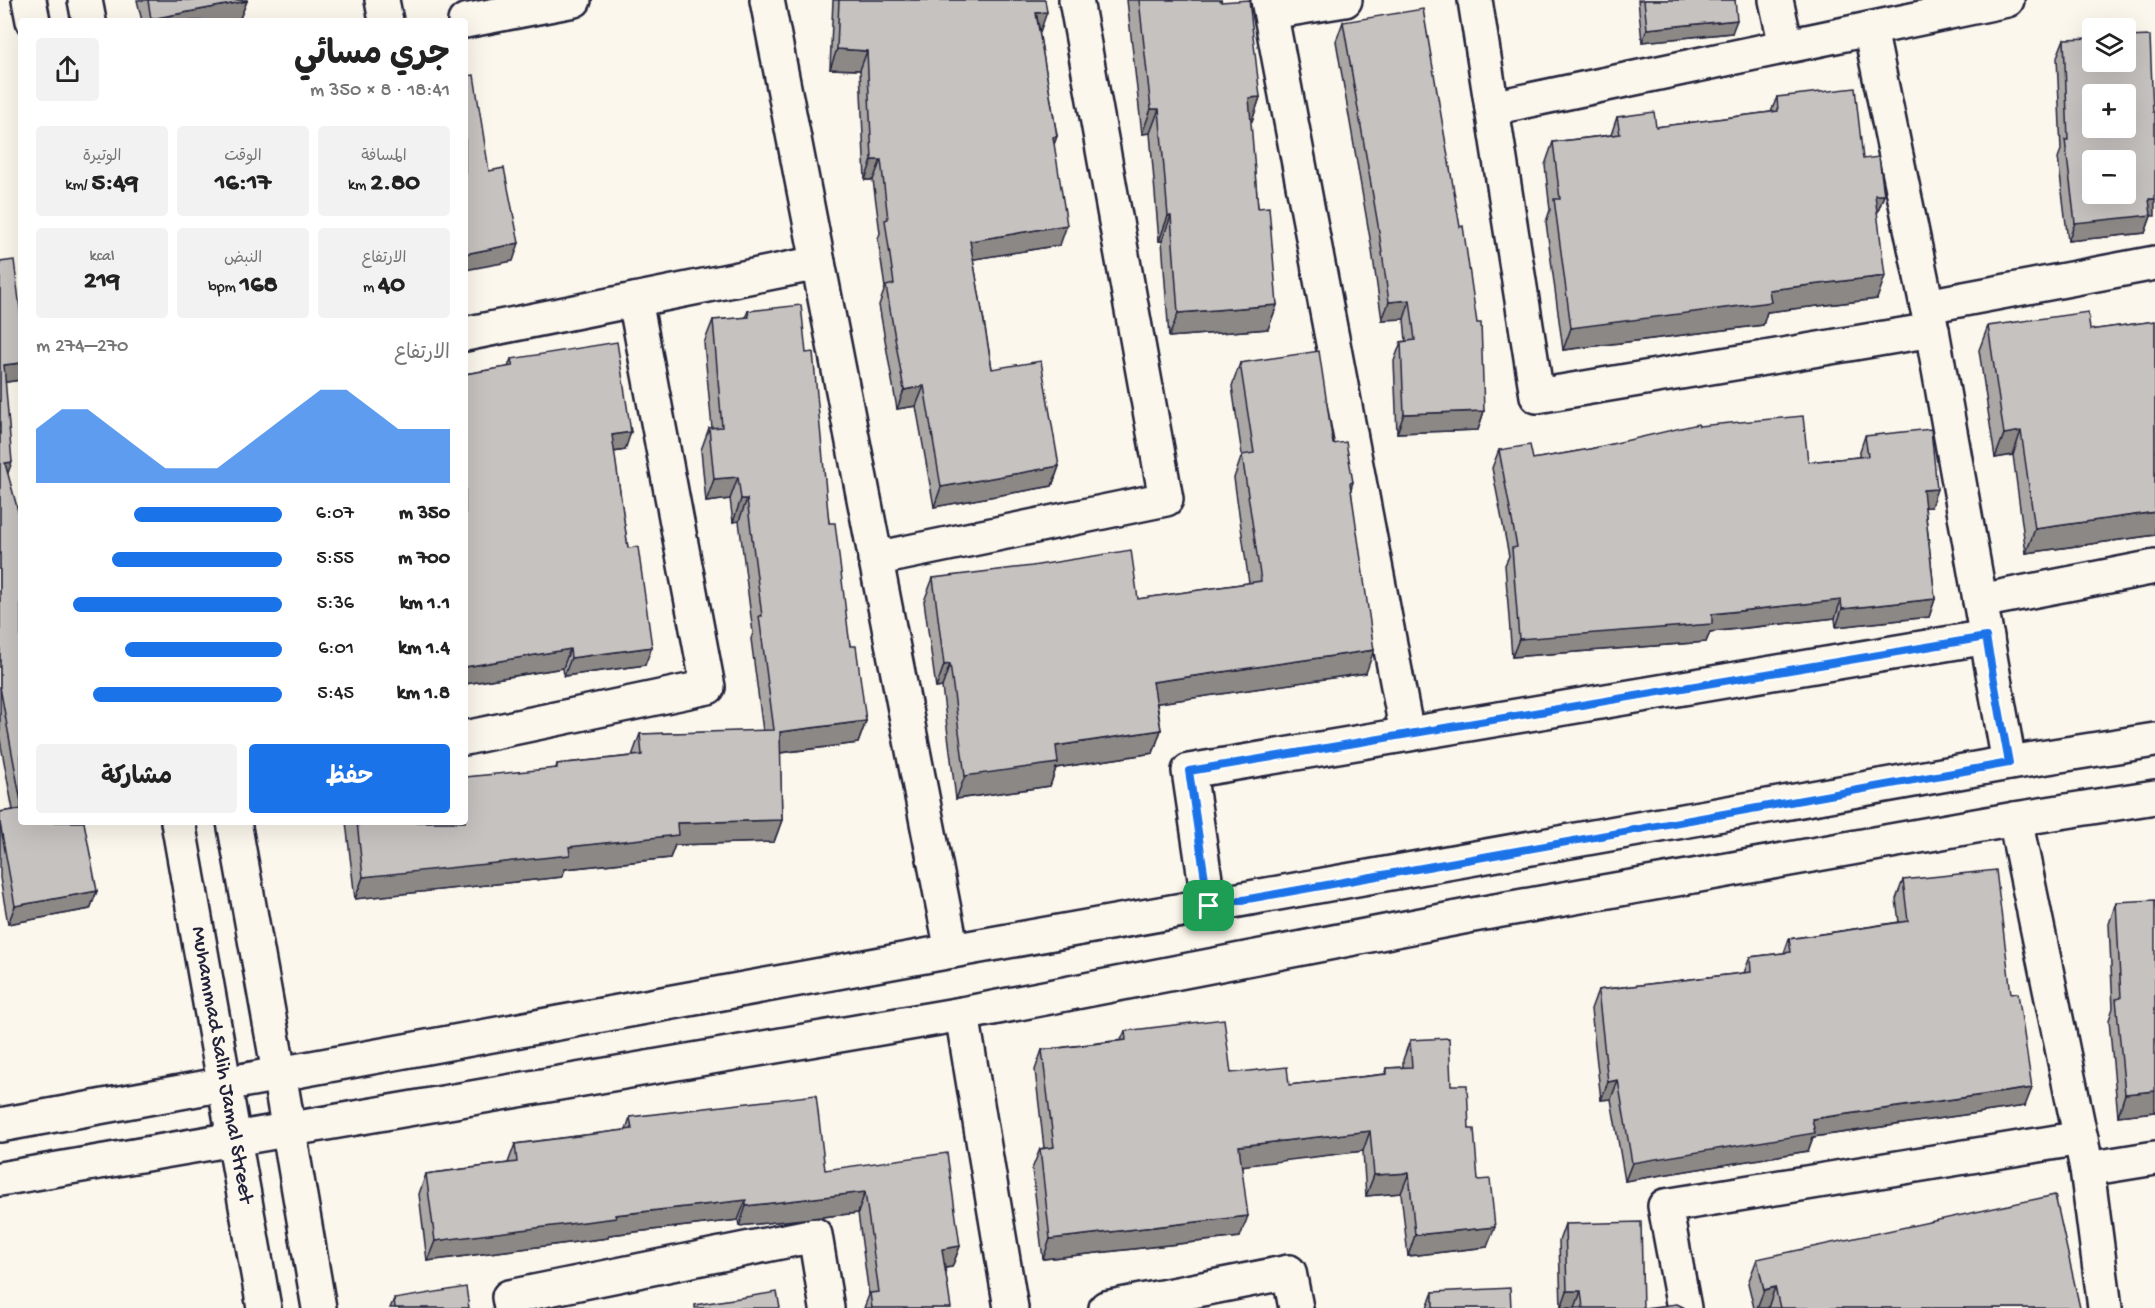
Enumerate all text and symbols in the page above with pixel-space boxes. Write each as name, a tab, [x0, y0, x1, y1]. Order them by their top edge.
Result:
map controls	[2082, 18, 2136, 204]
button: layers	[2082, 18, 2136, 72]
button: share	[36, 38, 99, 101]
text: جري مسائي	[294, 38, 450, 76]
text: 18:41 · 8 × 350 m	[310, 80, 450, 103]
button: +	[2082, 84, 2136, 138]
text: الوتيرة	[83, 148, 121, 167]
text: الوقت	[224, 148, 262, 167]
text: المسافة	[361, 148, 407, 167]
button: −	[2082, 150, 2136, 204]
text: 5:49	[91, 169, 139, 200]
text: 16:17	[215, 169, 271, 200]
text: 2.80	[370, 169, 420, 200]
text: /km	[65, 177, 91, 196]
text: km	[348, 177, 370, 196]
text: kcal	[90, 248, 114, 267]
text: النبض	[224, 250, 262, 269]
text: الارتفاع	[362, 250, 406, 269]
text: 219	[84, 267, 120, 298]
text: 168	[240, 271, 278, 302]
text: 40	[378, 271, 405, 302]
text: bpm	[208, 279, 240, 298]
text: m	[363, 279, 378, 298]
text: 270–274 m	[36, 336, 128, 359]
text: الارتفاع	[394, 343, 450, 366]
text: 6:07	[316, 503, 354, 526]
text: 350 m	[399, 503, 450, 526]
text: 5:55	[316, 548, 354, 571]
text: 700 m	[398, 548, 450, 571]
text: 5:36	[317, 593, 354, 616]
text: 1.1 km	[400, 593, 450, 616]
text: 6:01	[318, 638, 354, 661]
text: 1.4 km	[398, 638, 450, 661]
text: 5:45	[317, 683, 354, 706]
text: 1.8 km	[397, 683, 450, 706]
button: مشاركة	[36, 744, 237, 813]
button: حفظ	[249, 744, 450, 813]
pin	[1183, 880, 1234, 931]
icon: arrive	[1192, 889, 1225, 922]
street label: Muhammad Salih Jamal Street	[184, 925, 259, 1207]

